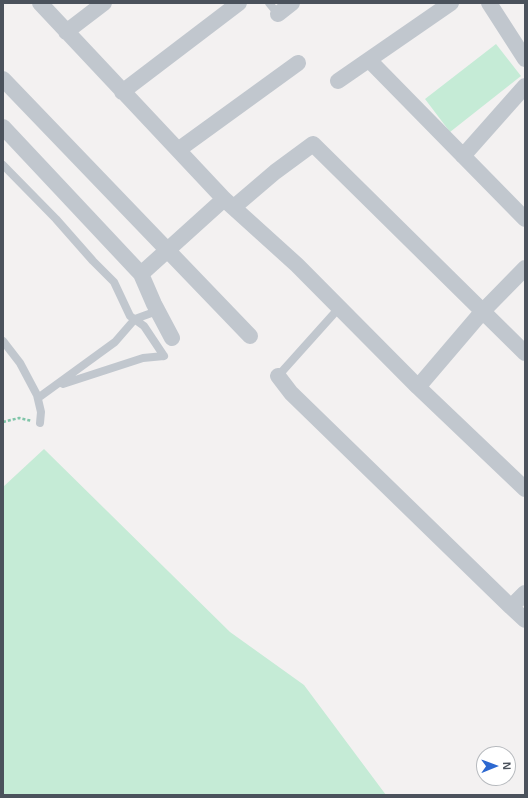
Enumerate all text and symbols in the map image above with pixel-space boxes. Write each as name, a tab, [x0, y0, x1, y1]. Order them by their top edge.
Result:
north arrow	[476, 746, 516, 786]
text: N	[501, 762, 513, 770]

